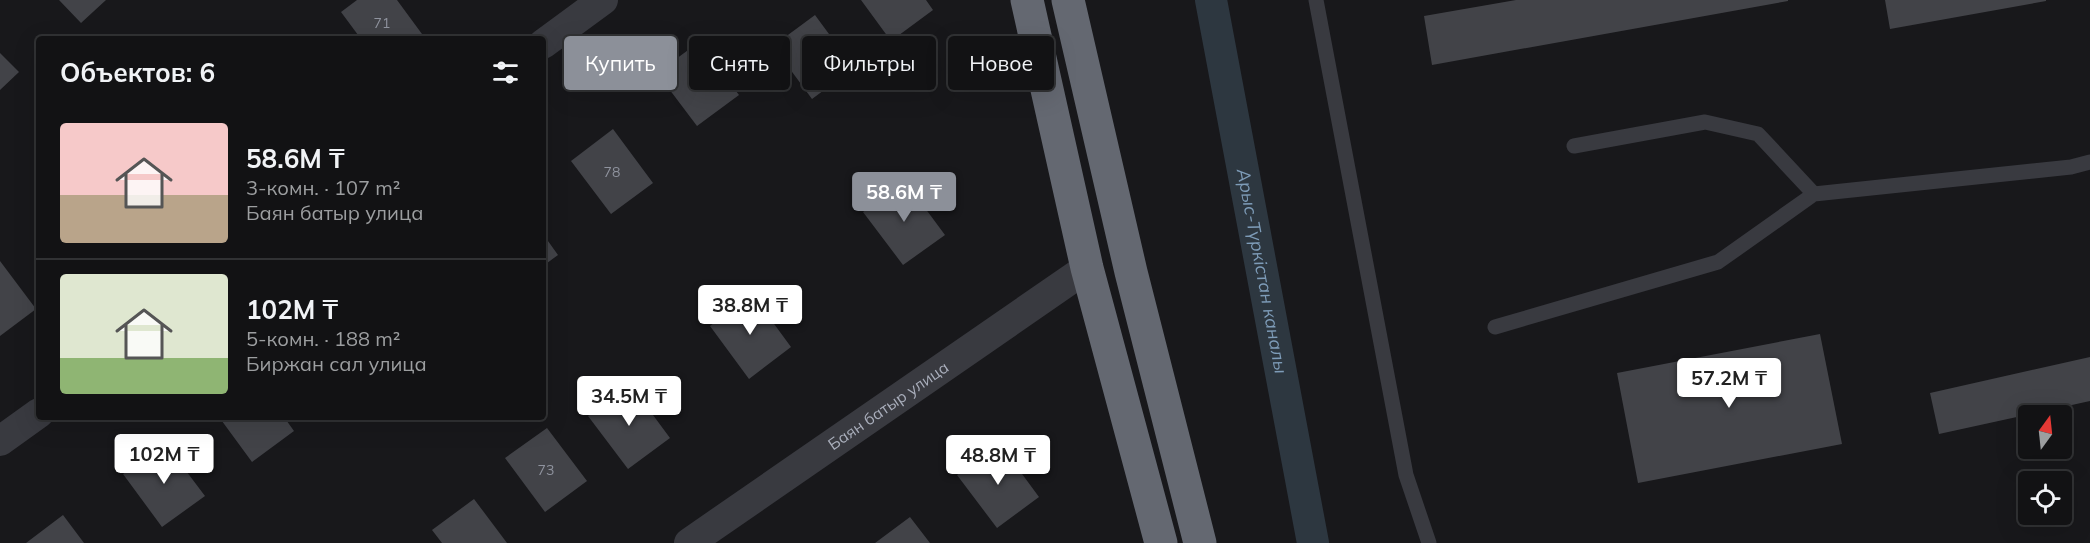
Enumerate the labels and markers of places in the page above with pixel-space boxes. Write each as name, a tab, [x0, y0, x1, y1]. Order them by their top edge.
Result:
pin: 58.6M ₸	[849, 172, 959, 223]
pin: 38.8M ₸	[695, 285, 805, 336]
pin: 57.2M ₸	[1674, 358, 1784, 409]
pin: 34.5M ₸	[574, 376, 684, 427]
pin: 102M ₸	[115, 434, 213, 485]
pin: 48.8M ₸	[943, 435, 1053, 486]

